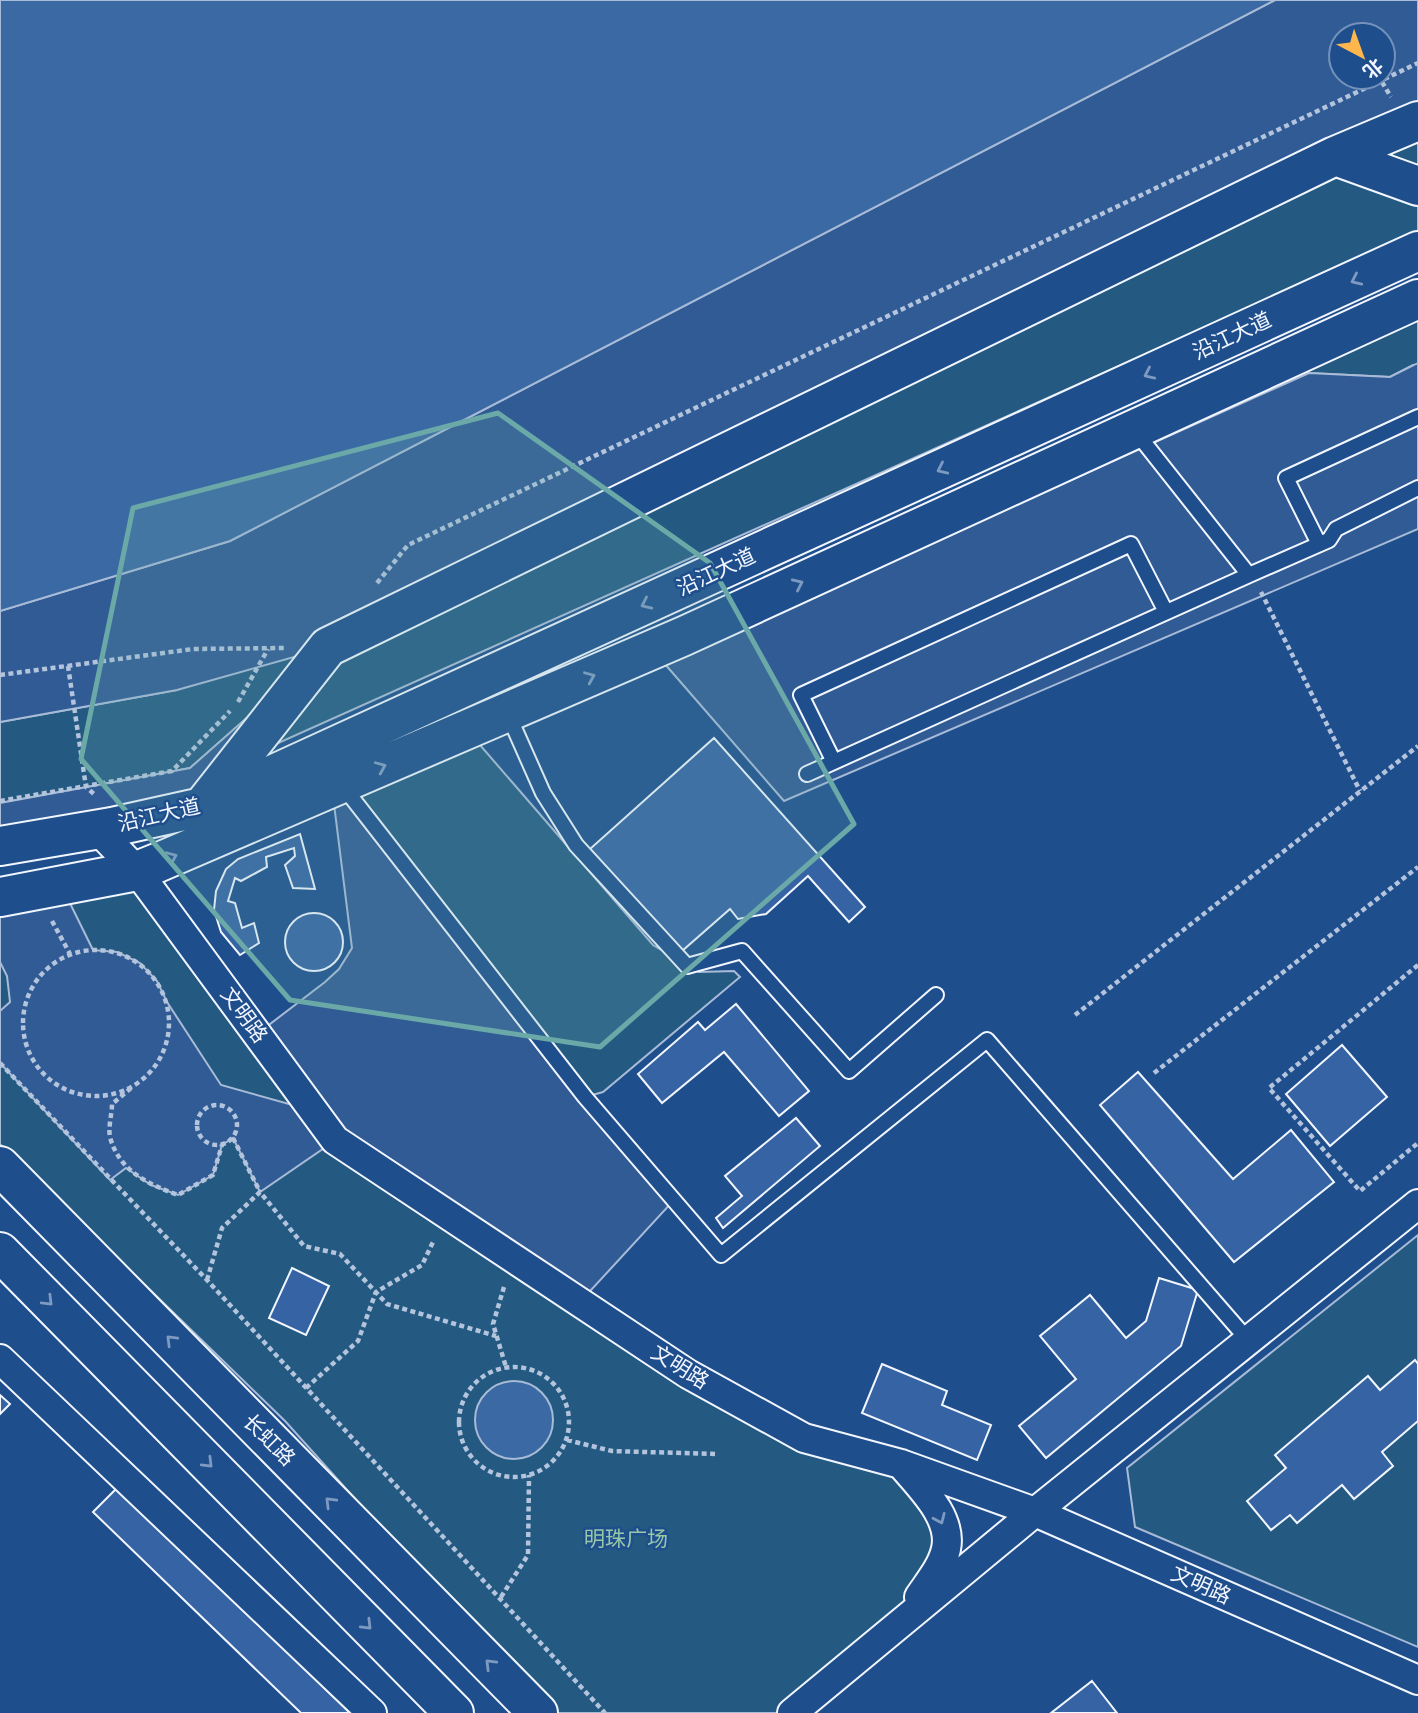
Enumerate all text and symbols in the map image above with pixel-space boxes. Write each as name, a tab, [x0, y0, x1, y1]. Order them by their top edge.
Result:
north arrow	[1327, 21, 1397, 91]
text: 北	[1357, 52, 1390, 86]
one-way arrow	[1351, 271, 1363, 285]
street label: 沿江大道	[1187, 303, 1276, 367]
one-way arrow	[1144, 366, 1156, 380]
one-way arrow	[937, 461, 949, 475]
street label: 沿江大道	[671, 539, 760, 603]
one-way arrow	[791, 578, 803, 592]
one-way arrow	[641, 596, 653, 610]
one-way arrow	[583, 671, 595, 685]
one-way arrow	[374, 761, 386, 775]
street label: 沿江大道	[114, 789, 203, 839]
one-way arrow	[165, 851, 177, 865]
street label: 文明路	[213, 980, 276, 1049]
one-way arrow	[40, 1293, 52, 1305]
one-way arrow	[166, 1335, 179, 1348]
street label: 文明路	[645, 1336, 716, 1396]
street label: 长虹路	[236, 1406, 303, 1473]
one-way arrow	[199, 1455, 212, 1468]
one-way arrow	[326, 1497, 339, 1510]
one-way arrow	[932, 1512, 946, 1524]
park label: 明珠广场	[584, 1522, 668, 1554]
street label: 文明路	[1166, 1557, 1237, 1612]
one-way arrow	[359, 1617, 372, 1630]
one-way arrow	[485, 1660, 498, 1673]

